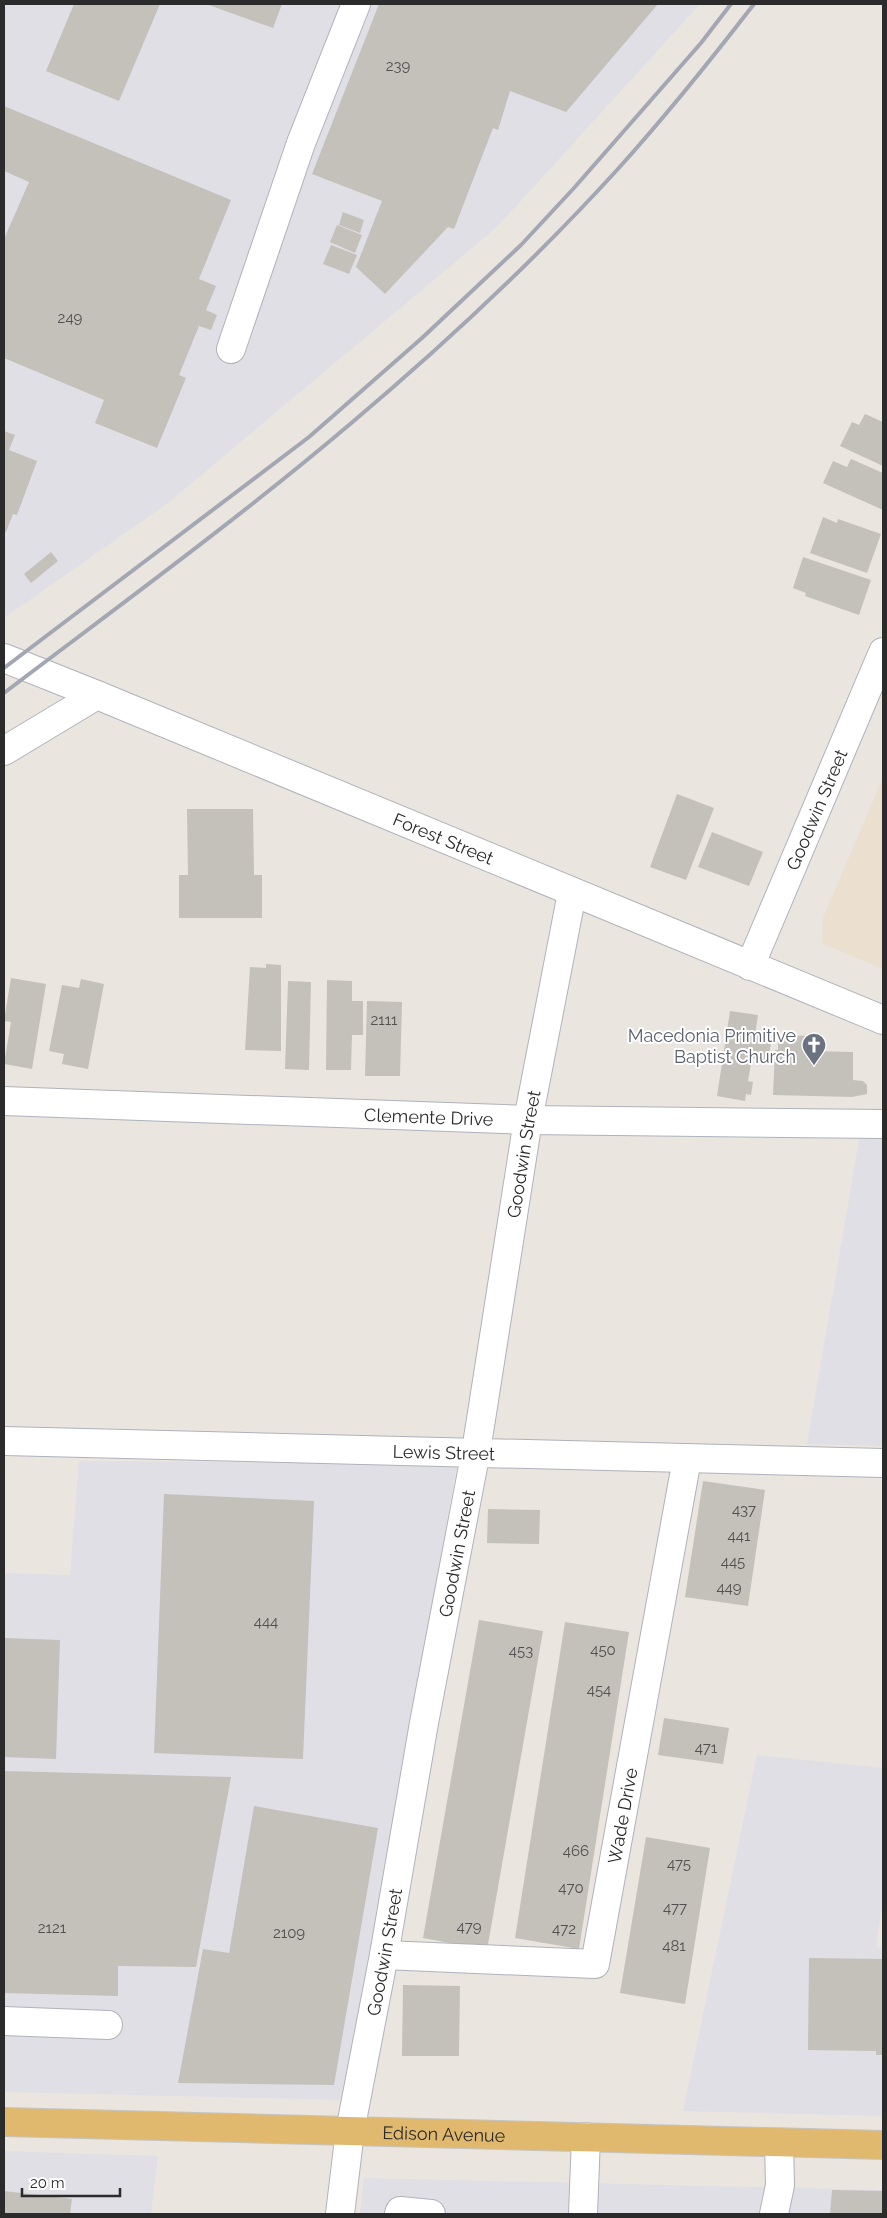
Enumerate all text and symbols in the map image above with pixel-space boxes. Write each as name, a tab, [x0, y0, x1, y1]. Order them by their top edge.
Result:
house number: 239	[386, 57, 411, 75]
house number: 249	[58, 309, 83, 327]
street label: Goodwin Street	[781, 746, 851, 873]
street label: Forest Street	[390, 808, 497, 868]
house number: 2111	[370, 1011, 398, 1029]
place label: Macedonia Primitive Baptist Church	[628, 1025, 796, 1067]
church icon: Macedonia Primitive Baptist Church	[801, 1032, 827, 1066]
street label: Goodwin Street	[502, 1088, 544, 1219]
street label: Clemente Drive	[364, 1104, 494, 1129]
street label: Lewis Street	[392, 1440, 495, 1464]
street label: Goodwin Street	[434, 1488, 479, 1619]
house number: 437	[732, 1501, 756, 1519]
house number: 441	[728, 1527, 751, 1545]
house number: 445	[721, 1553, 745, 1571]
house number: 449	[716, 1579, 742, 1597]
house number: 444	[254, 1613, 278, 1631]
house number: 450	[590, 1641, 616, 1659]
house number: 453	[509, 1642, 533, 1660]
house number: 454	[587, 1681, 611, 1699]
house number: 471	[695, 1739, 718, 1757]
street label: Wade Drive	[603, 1766, 641, 1865]
house number: 466	[563, 1842, 589, 1860]
house number: 475	[667, 1855, 691, 1873]
house number: 470	[558, 1879, 584, 1897]
street label: Goodwin Street	[362, 1886, 406, 2017]
house number: 477	[663, 1899, 687, 1917]
house number: 479	[457, 1918, 482, 1936]
house number: 2121	[38, 1919, 67, 1937]
house number: 472	[552, 1920, 576, 1938]
house number: 2109	[273, 1924, 305, 1942]
house number: 481	[662, 1937, 686, 1955]
street label: Edison Avenue	[382, 2121, 506, 2146]
scale bar	[22, 2166, 120, 2198]
text: 20 m	[30, 2174, 65, 2192]

